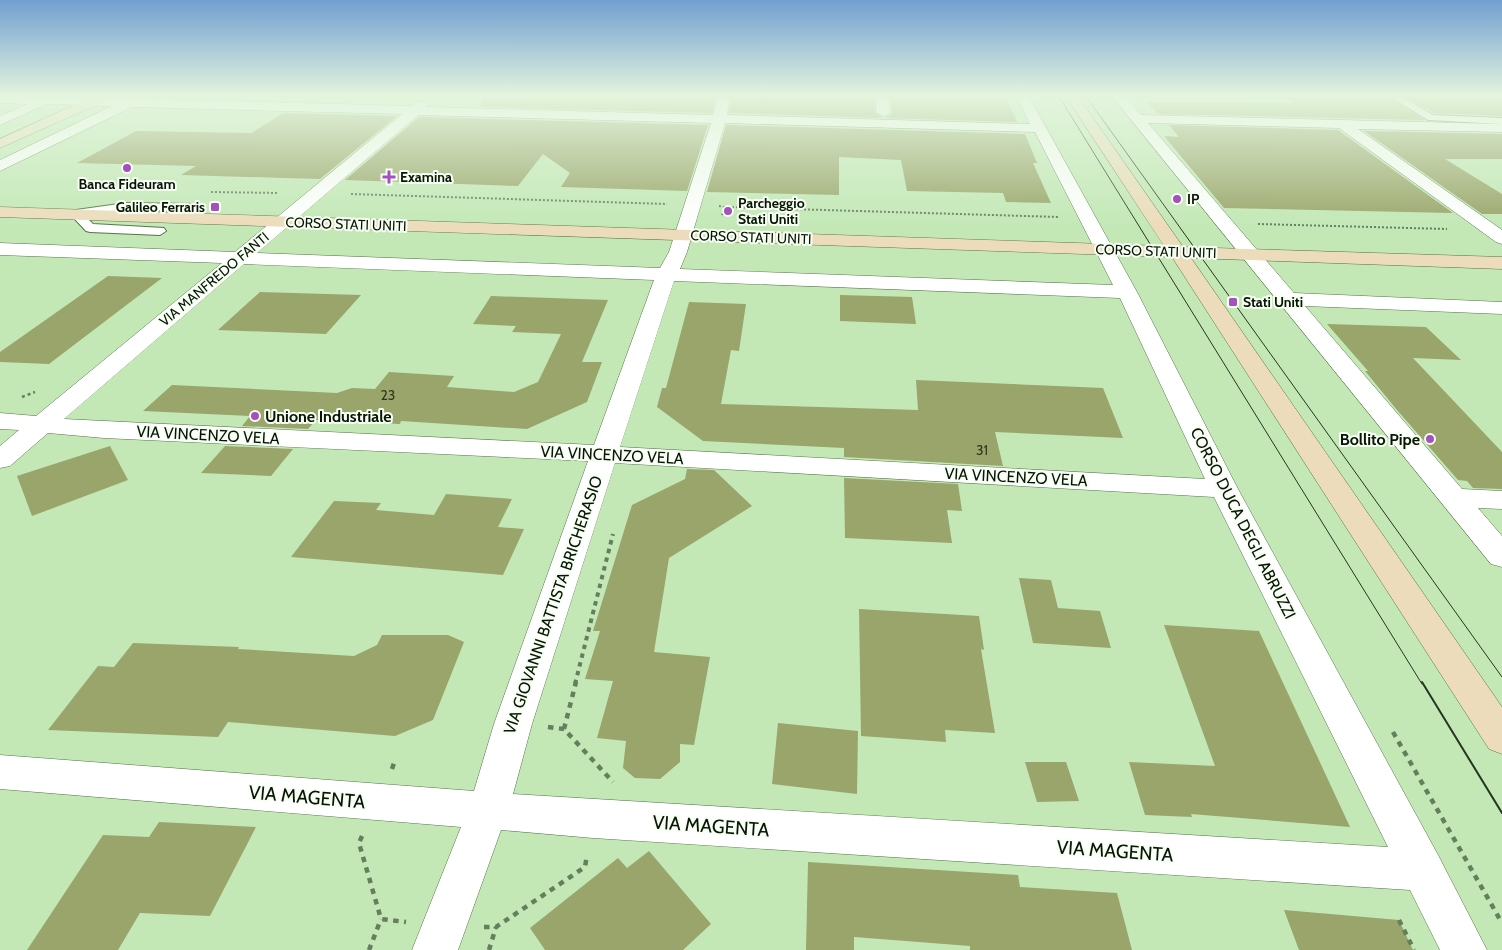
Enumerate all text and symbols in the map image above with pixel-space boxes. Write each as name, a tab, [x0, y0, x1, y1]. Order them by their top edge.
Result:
marker: Banca Fideuram	[121, 162, 133, 174]
place label: Examina	[400, 168, 452, 186]
marker: Examina	[382, 170, 396, 184]
place label: Banca Fideuram	[78, 175, 176, 193]
place label: IP	[1187, 190, 1200, 208]
marker: IP	[1171, 193, 1183, 205]
place label: Parcheggio Stati Uniti	[738, 194, 805, 228]
place label: Galileo Ferraris	[116, 198, 205, 216]
marker: Galileo Ferraris	[209, 201, 221, 213]
marker: Parcheggio Stati Uniti	[722, 205, 734, 217]
street label: CORSO STATI UNITI	[285, 213, 407, 235]
street label: CORSO STATI UNITI	[690, 226, 812, 248]
street label: VIA MANFREDO FANTI	[156, 228, 272, 330]
street label: CORSO STATI UNITI	[1095, 240, 1217, 262]
place label: Stati Uniti	[1243, 293, 1303, 311]
marker: Stati Uniti	[1227, 296, 1239, 308]
house number: 23	[381, 386, 395, 404]
place label: Unione Industriale	[265, 407, 392, 426]
marker: Unione Industriale	[249, 410, 261, 422]
street label: VIA VINCENZO VELA	[136, 422, 280, 448]
street label: CORSO DUCA DEGLI ABRUZZI	[1186, 424, 1300, 622]
place label: Bollito Pipe	[1340, 430, 1420, 449]
marker: Bollito Pipe	[1424, 433, 1436, 445]
house number: 31	[976, 441, 988, 459]
street label: VIA VINCENZO VELA	[540, 442, 684, 468]
street label: VIA VINCENZO VELA	[944, 464, 1088, 490]
street label: VIA GIOVANNI BATTISTA BRICHERASIO	[500, 473, 606, 737]
street label: VIA MAGENTA	[248, 780, 366, 814]
street label: VIA MAGENTA	[652, 810, 770, 842]
street label: VIA MAGENTA	[1056, 835, 1174, 867]

